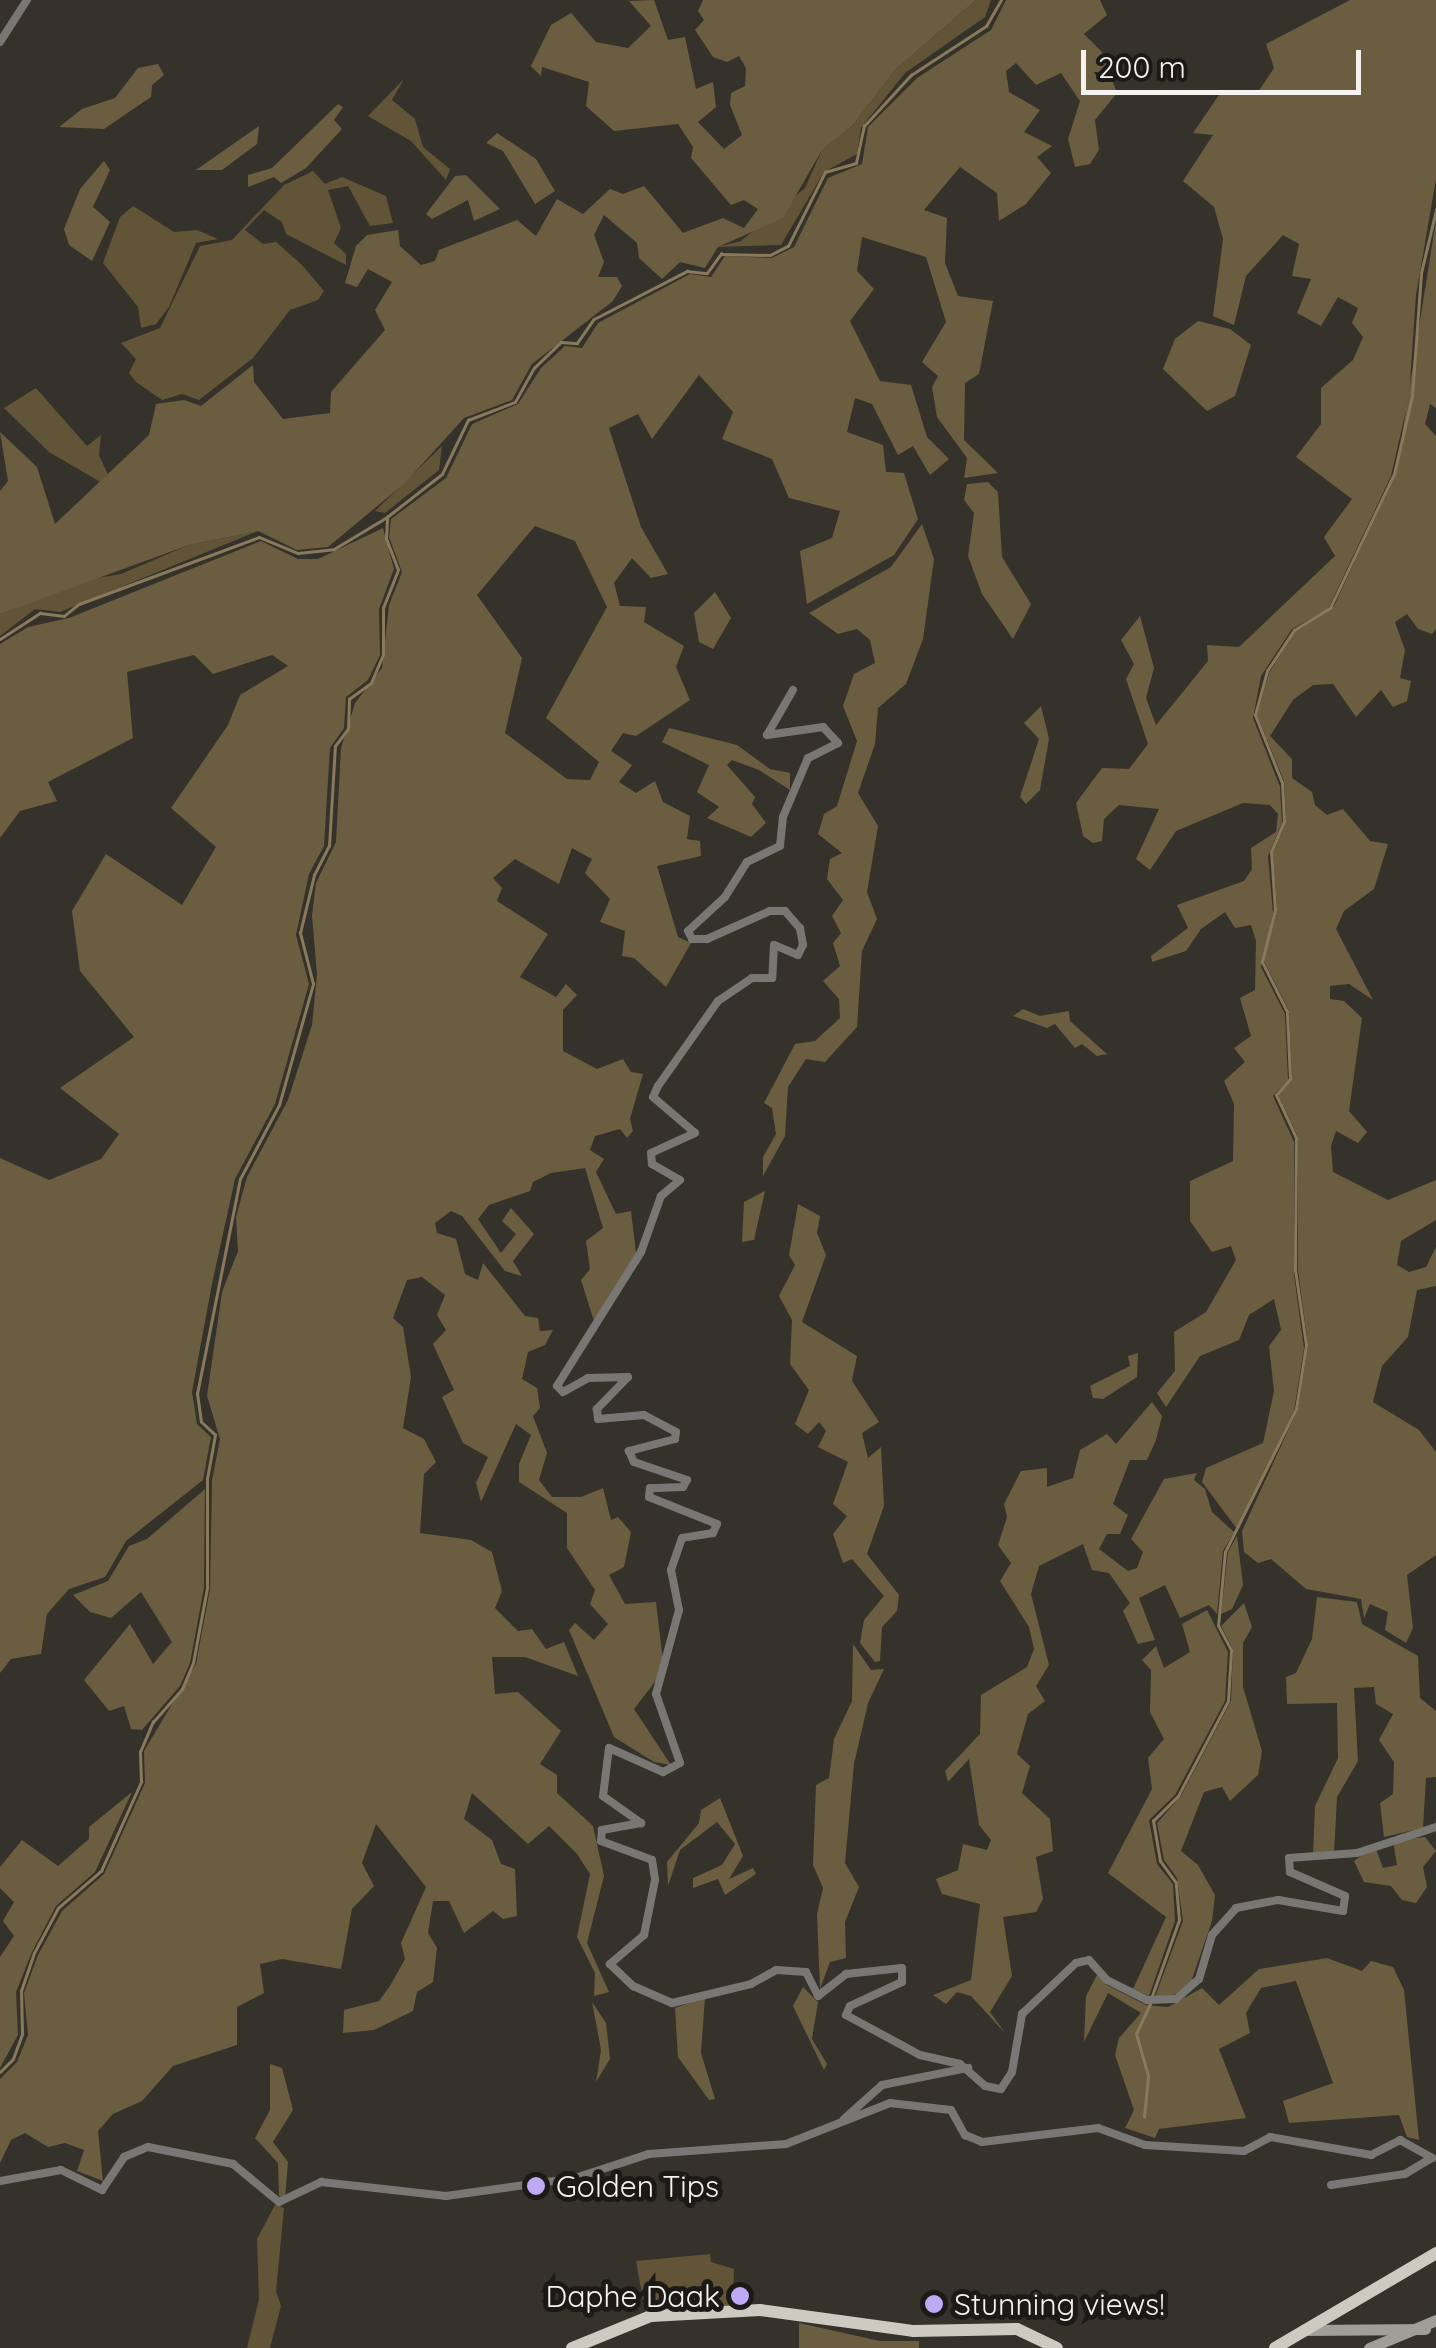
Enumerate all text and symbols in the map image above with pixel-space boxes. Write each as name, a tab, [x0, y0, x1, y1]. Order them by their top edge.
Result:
scale bar	[1086, 30, 1366, 92]
text: 200 m	[1098, 48, 1186, 86]
place label: Golden Tips	[556, 2168, 719, 2204]
marker: Golden Tips	[525, 2175, 547, 2197]
place label: Daphe Daak	[546, 2278, 720, 2314]
marker: Daphe Daak	[729, 2285, 751, 2307]
place label: Stunning views!	[954, 2286, 1165, 2322]
marker: Stunning views!	[923, 2293, 945, 2315]

